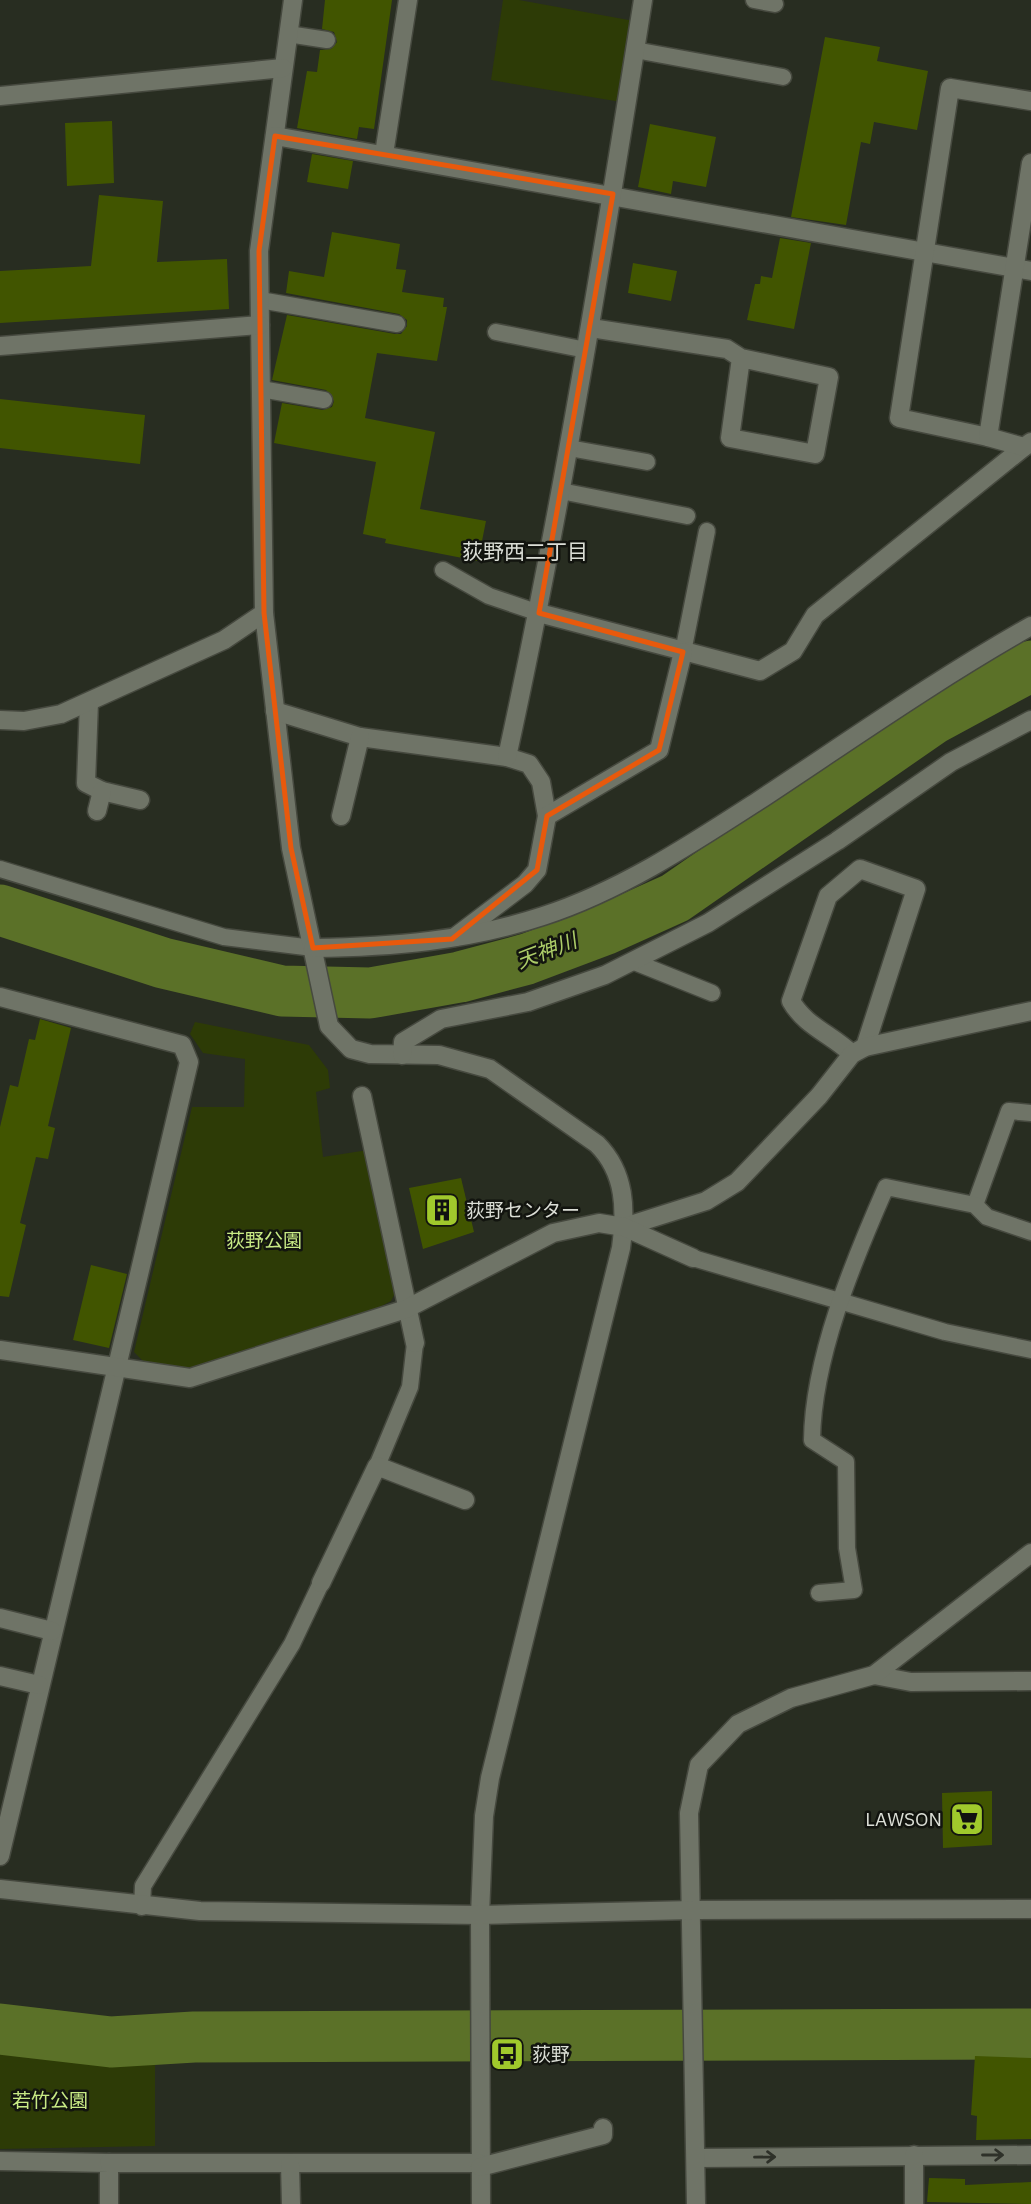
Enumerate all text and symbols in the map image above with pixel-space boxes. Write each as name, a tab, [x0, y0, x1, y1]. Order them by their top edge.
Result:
district label: 荻野西二丁目	[462, 537, 588, 565]
water label: 天神川	[512, 925, 582, 974]
building icon: 荻野センター	[423, 1191, 461, 1229]
place label: 荻野センター	[466, 1198, 580, 1222]
park label: 荻野公園	[226, 1228, 302, 1252]
supermarket icon: LAWSON	[948, 1800, 986, 1838]
place label: LAWSON	[865, 1807, 942, 1831]
bus stop icon: 荻野	[488, 2035, 526, 2073]
place label: 荻野	[532, 2042, 570, 2066]
park label: 若竹公園	[12, 2088, 88, 2112]
one-way arrow	[981, 2148, 1004, 2162]
one-way arrow	[753, 2150, 776, 2164]

